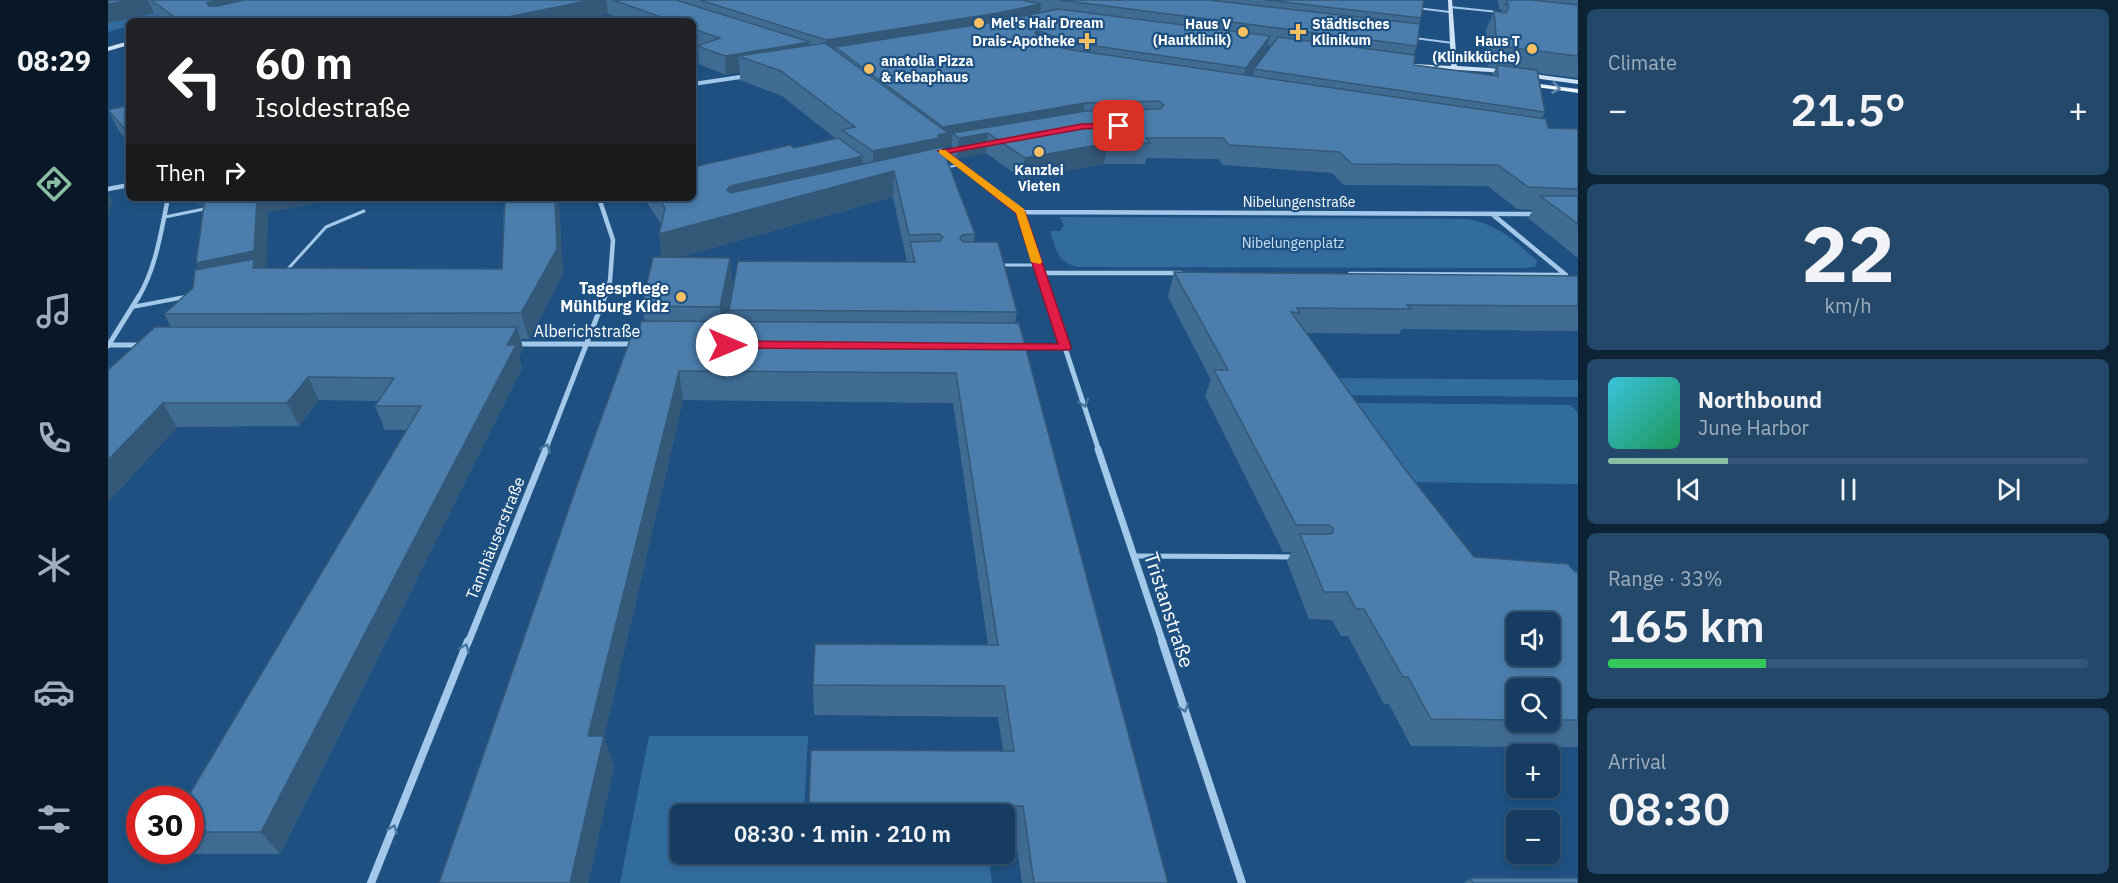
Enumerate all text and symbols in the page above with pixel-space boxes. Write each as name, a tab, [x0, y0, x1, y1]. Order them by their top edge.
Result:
place label: Mel's Hair Dream	[991, 14, 1103, 32]
place label: Haus V (Hautklinik)	[1153, 15, 1231, 49]
place label: Städtisches Klinikum	[1312, 15, 1389, 49]
marker: Mel's Hair Dream	[972, 16, 986, 30]
marker: Städtisches Klinikum	[1289, 23, 1307, 41]
marker: Haus V (Hautklinik)	[1236, 25, 1250, 39]
place label: Drais-Apotheke	[972, 32, 1075, 50]
place label: Haus T (Klinikküche)	[1433, 32, 1520, 66]
marker: Drais-Apotheke	[1080, 34, 1094, 48]
text: 60 m	[255, 36, 353, 91]
icon: left	[156, 42, 234, 120]
marker: Haus T (Klinikküche)	[1525, 42, 1539, 56]
text: 08:29	[17, 43, 91, 78]
text: Climate	[1608, 49, 1677, 76]
place label: anatolia Pizza & Kebaphaus	[881, 52, 974, 86]
marker: anatolia Pizza & Kebaphaus	[862, 62, 876, 76]
text: 21.5°	[1790, 80, 1906, 138]
one-way arrow	[1552, 82, 1561, 94]
text: −	[1608, 88, 1628, 131]
text: +	[2068, 88, 2088, 131]
text: Isoldestraße	[255, 89, 411, 124]
pin	[1093, 100, 1144, 151]
icon: arrive	[1102, 109, 1135, 142]
marker: Kanzlei Vieten	[1032, 145, 1046, 159]
icon: right	[218, 156, 251, 189]
text: Then	[156, 158, 206, 187]
place label: Kanzlei Vieten	[1014, 161, 1064, 195]
icon: directions	[33, 163, 75, 205]
street label: Nibelungenstraße	[1243, 193, 1356, 211]
text: 22	[1801, 202, 1895, 303]
park label: Nibelungenplatz	[1242, 234, 1345, 252]
place label: Tagespflege Mühlburg Kidz	[560, 278, 669, 316]
icon: music	[33, 290, 75, 332]
marker: Tagespflege Mühlburg Kidz	[674, 290, 688, 304]
text: km/h	[1824, 292, 1872, 319]
position arrow	[695, 313, 759, 377]
street label: Alberichstraße	[534, 321, 640, 341]
text: Northbound	[1698, 385, 1822, 414]
one-way arrow	[1076, 397, 1089, 408]
text: June Harbor	[1698, 414, 1809, 441]
icon: phone	[33, 417, 75, 459]
one-way arrow	[539, 443, 551, 454]
icon: previous	[1672, 473, 1705, 506]
icon: pause	[1832, 473, 1865, 506]
icon: next	[1992, 473, 2025, 506]
street label: Tannhäuserstraße	[461, 474, 529, 602]
icon: climate	[33, 544, 75, 586]
street label: Tristanstraße	[1138, 549, 1201, 671]
text: Range · 33%	[1608, 565, 1723, 592]
text: 165 km	[1608, 596, 1765, 654]
map controls	[1506, 612, 1560, 864]
button: sound	[1506, 612, 1560, 666]
one-way arrow	[458, 643, 470, 654]
icon: car	[33, 671, 75, 713]
button: search	[1506, 678, 1560, 732]
one-way arrow	[1177, 702, 1190, 713]
button: +	[1506, 744, 1560, 798]
text: Arrival	[1608, 748, 1666, 775]
text: 08:30	[1608, 779, 1730, 837]
speed limit sign: 30	[126, 786, 204, 864]
icon: filters	[33, 798, 75, 840]
button: −	[1506, 810, 1560, 864]
text: 08:30 · 1 min · 210 m	[734, 819, 951, 848]
one-way arrow	[385, 824, 398, 834]

